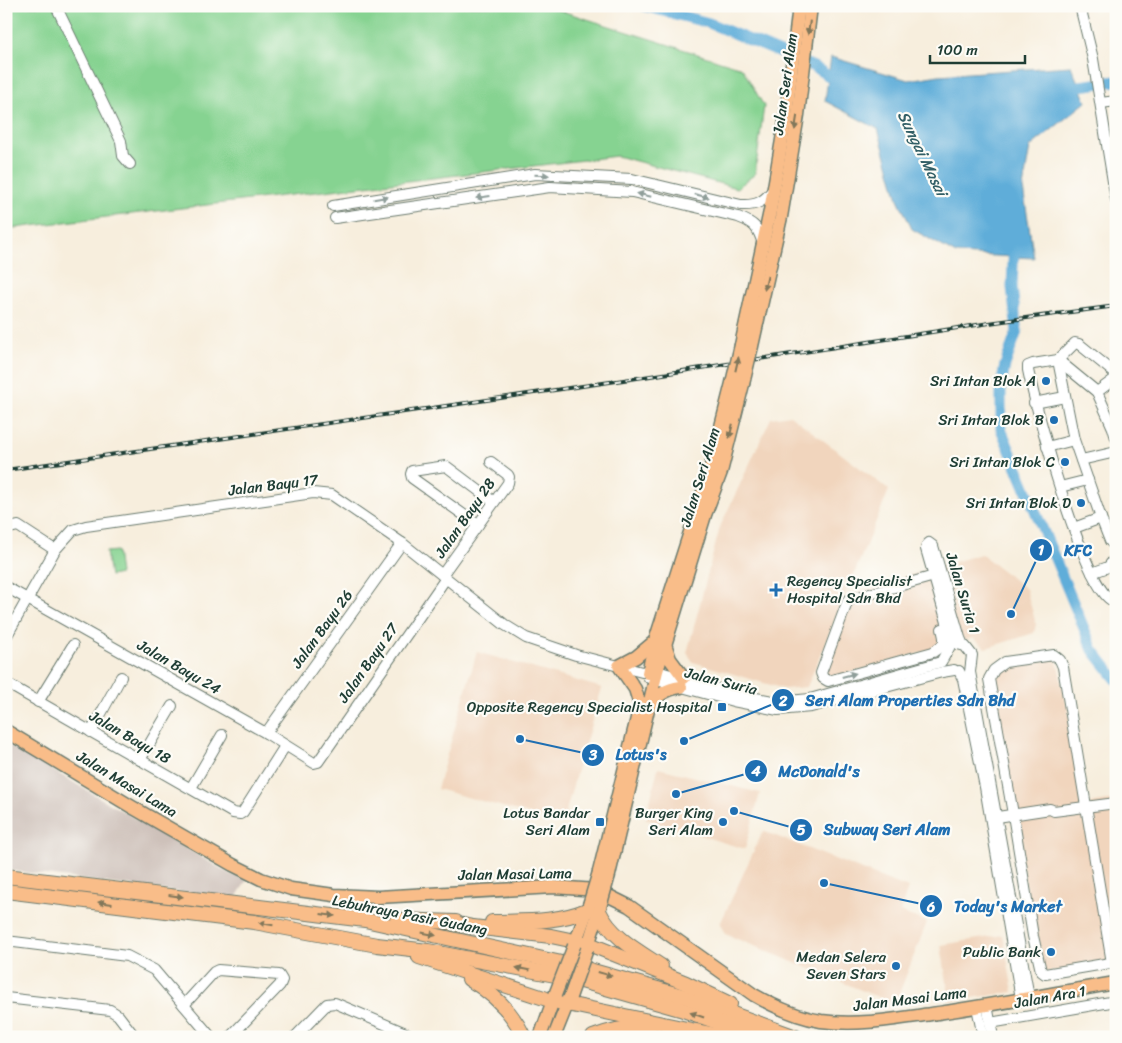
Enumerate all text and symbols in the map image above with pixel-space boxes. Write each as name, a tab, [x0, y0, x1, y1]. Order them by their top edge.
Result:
one-way arrow	[804, 20, 812, 36]
street label: Jalan Seri Alam	[765, 32, 805, 137]
scale bar	[930, 32, 1024, 64]
text: 100 m	[937, 37, 978, 63]
water label: Sungai Masai	[889, 105, 957, 204]
one-way arrow	[792, 116, 800, 132]
one-way arrow	[534, 171, 550, 179]
one-way arrow	[637, 191, 652, 199]
one-way arrow	[695, 192, 710, 200]
one-way arrow	[475, 193, 491, 201]
one-way arrow	[374, 194, 390, 202]
one-way arrow	[762, 275, 770, 290]
one-way arrow	[733, 356, 741, 371]
place label: Sri Intan Blok A	[930, 368, 1036, 394]
marker: Sri Intan Blok A	[1040, 375, 1052, 387]
place label: Sri Intan Blok B	[938, 407, 1044, 433]
marker: Sri Intan Blok B	[1048, 414, 1060, 426]
street label: Jalan Seri Alam	[672, 424, 727, 531]
one-way arrow	[727, 424, 735, 439]
place label: Sri Intan Blok C	[949, 449, 1056, 475]
marker: Sri Intan Blok C	[1059, 456, 1071, 468]
street label: Jalan Bayu 17	[226, 466, 321, 504]
street label: Jalan Bayu 28	[427, 473, 502, 564]
place label: Sri Intan Blok D	[966, 490, 1071, 516]
marker: Sri Intan Blok D	[1075, 497, 1087, 509]
callout: KFC	[1029, 535, 1102, 566]
text: KFC	[1063, 536, 1092, 565]
text: 1	[1038, 537, 1045, 563]
street label: Jalan Suria 1	[938, 548, 988, 637]
place label: Regency Specialist Hospital Sdn Bhd	[787, 568, 913, 611]
marker: Regency Specialist Hospital Sdn Bhd	[769, 583, 783, 597]
street label: Jalan Bayu 26	[284, 584, 360, 675]
street label: Jalan Bayu 27	[330, 617, 406, 709]
street label: Jalan Bayu 24	[131, 632, 226, 702]
street label: Jalan Suria	[681, 659, 760, 703]
one-way arrow	[841, 671, 856, 679]
callout: Seri Alam Properties Sdn Bhd	[770, 685, 1025, 716]
text: Seri Alam Properties Sdn Bhd	[804, 686, 1017, 715]
text: 2	[778, 688, 788, 714]
place label: Opposite Regency Specialist Hospital	[467, 694, 713, 720]
marker: Opposite Regency Specialist Hospital	[716, 701, 728, 713]
street label: Jalan Bayu 18	[83, 703, 176, 771]
callout: Lotus's	[580, 739, 676, 770]
text: Lotus's	[615, 740, 667, 769]
text: 3	[588, 742, 598, 768]
street label: Jalan Masai Lama	[71, 743, 183, 825]
callout: McDonald's	[743, 756, 870, 787]
text: McDonald's	[777, 757, 861, 786]
text: 4	[750, 758, 761, 784]
place label: Lotus Bandar Seri Alam	[503, 800, 591, 843]
place label: Burger King Seri Alam	[635, 800, 713, 843]
callout: Subway Seri Alam	[788, 814, 961, 845]
text: Subway Seri Alam	[822, 815, 951, 844]
marker: Lotus Bandar Seri Alam	[594, 816, 606, 828]
marker: Burger King Seri Alam	[717, 816, 729, 828]
text: 5	[796, 817, 806, 843]
street label: Jalan Masai Lama	[457, 860, 573, 888]
street label: Lebuhraya Pasir Gudang	[330, 887, 490, 943]
callout: Today's Market	[919, 891, 1072, 922]
one-way arrow	[169, 892, 185, 900]
text: Today's Market	[954, 892, 1063, 921]
text: 6	[926, 894, 936, 920]
one-way arrow	[97, 899, 113, 907]
one-way arrow	[320, 911, 336, 919]
one-way arrow	[258, 920, 274, 928]
one-way arrow	[422, 930, 437, 938]
place label: Public Bank	[963, 939, 1041, 965]
place label: Medan Selera Seven Stars	[796, 944, 886, 987]
marker: Public Bank	[1045, 946, 1057, 958]
marker: Medan Selera Seven Stars	[890, 960, 902, 972]
one-way arrow	[515, 965, 530, 973]
one-way arrow	[597, 970, 612, 978]
street label: Jalan Ara 1	[1011, 978, 1088, 1016]
street label: Jalan Masai Lama	[851, 979, 969, 1019]
one-way arrow	[690, 1011, 705, 1018]

